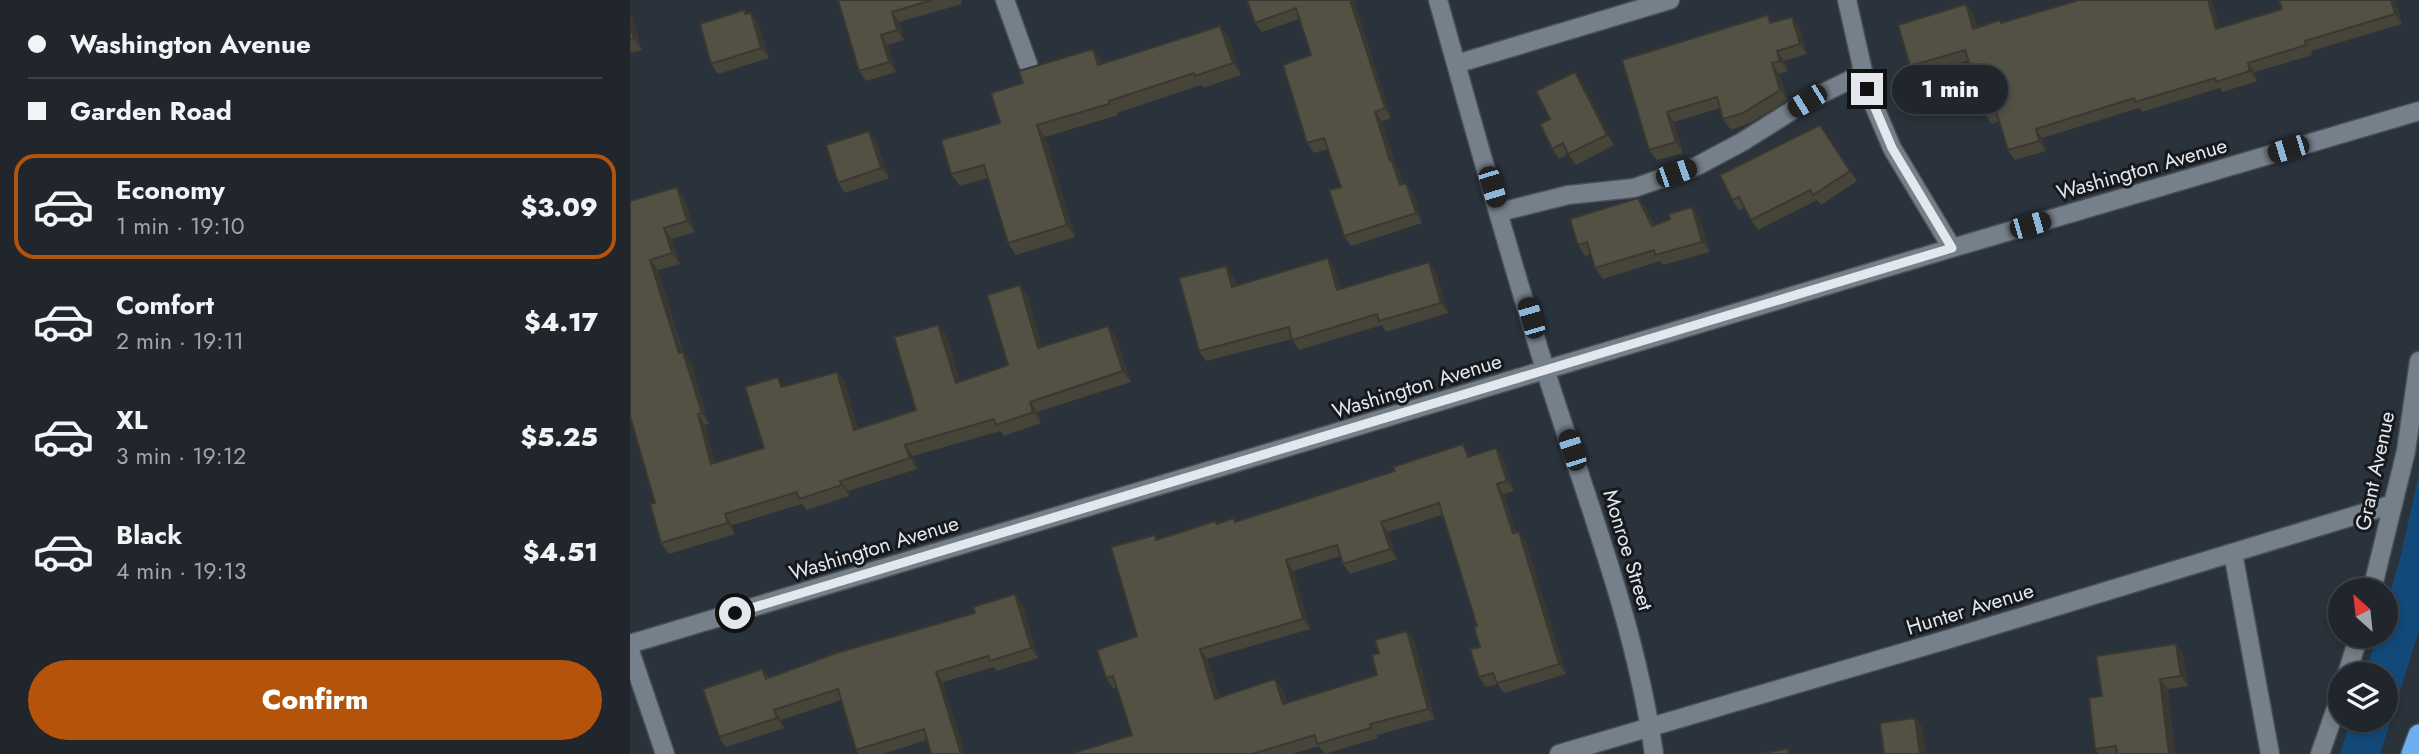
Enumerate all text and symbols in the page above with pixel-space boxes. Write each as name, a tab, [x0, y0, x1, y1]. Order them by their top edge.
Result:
text: Washington Avenue	[70, 25, 311, 63]
callout: 1 min	[1892, 64, 2007, 114]
text: 1 min	[1921, 72, 1979, 106]
route end	[1851, 73, 1883, 105]
car	[1784, 81, 1831, 121]
text: Garden Road	[70, 92, 232, 130]
street label: Washington Avenue	[2053, 130, 2231, 208]
car	[2265, 133, 2312, 165]
car	[1653, 156, 1700, 190]
car	[1476, 164, 1509, 210]
text: Economy	[116, 171, 225, 209]
icon: car	[32, 175, 95, 238]
text: $3.09	[521, 188, 598, 226]
text: 1 min · 19:10	[116, 209, 245, 243]
car	[2007, 209, 2054, 241]
text: Comfort	[116, 286, 214, 324]
icon: car	[32, 290, 95, 353]
car	[1516, 295, 1547, 341]
text: $4.17	[524, 303, 598, 341]
text: 2 min · 19:11	[116, 324, 244, 358]
street label: Washington Avenue	[1328, 346, 1506, 426]
text: XL	[116, 401, 148, 439]
icon: car	[32, 405, 95, 468]
street label: Grant Avenue	[2348, 408, 2402, 533]
text: $5.25	[520, 418, 598, 456]
car	[1556, 427, 1589, 473]
text: 3 min · 19:12	[116, 439, 246, 473]
street label: Monroe Street	[1595, 486, 1661, 614]
street label: Washington Avenue	[785, 508, 963, 588]
text: Black	[116, 516, 182, 554]
icon: car	[32, 520, 95, 583]
text: $4.51	[523, 533, 598, 571]
text: 4 min · 19:13	[116, 554, 246, 588]
street label: Hunter Avenue	[1903, 575, 2038, 643]
north arrow	[2328, 578, 2398, 648]
map controls	[2328, 578, 2398, 732]
route start	[719, 597, 751, 629]
button: Confirm	[28, 660, 602, 740]
button: layers	[2328, 662, 2398, 732]

